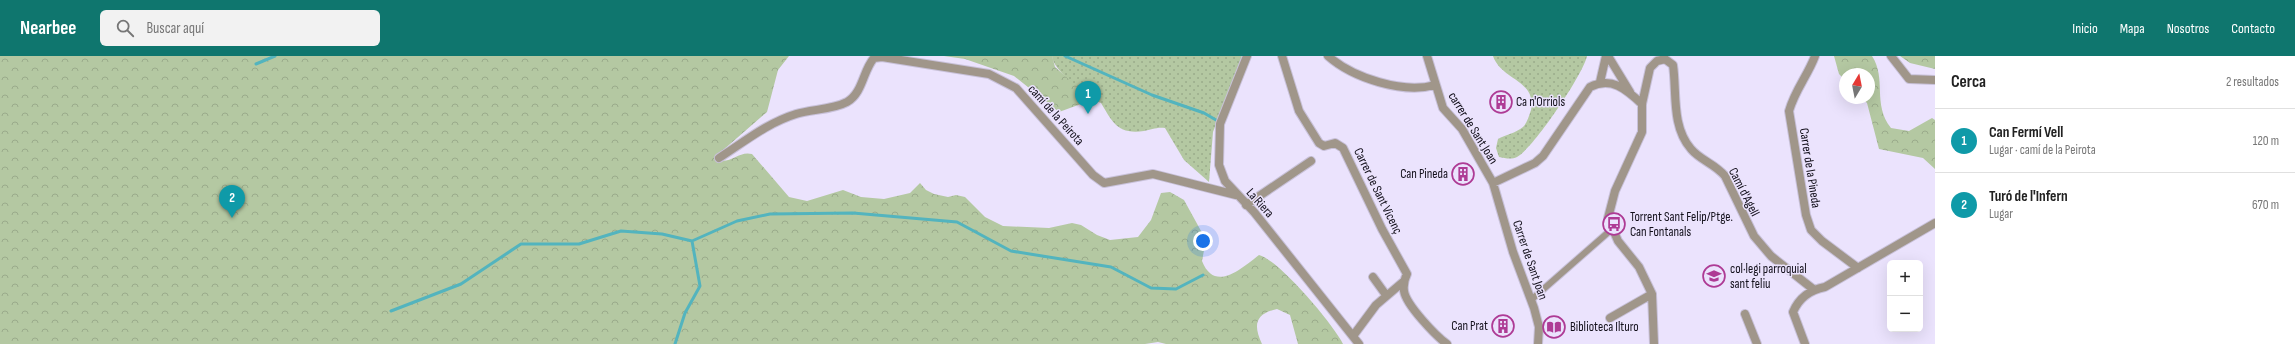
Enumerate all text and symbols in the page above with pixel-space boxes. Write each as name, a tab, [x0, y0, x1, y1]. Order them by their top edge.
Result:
search box	[100, 10, 380, 46]
text: Nearbee	[20, 17, 76, 40]
icon: search	[114, 17, 136, 39]
text: Buscar aquí	[146, 19, 204, 38]
text: Inicio	[2072, 20, 2098, 37]
text: Mapa	[2120, 20, 2145, 37]
text: Nosotros	[2167, 20, 2209, 37]
text: Contacto	[2231, 20, 2275, 37]
north arrow	[1839, 68, 1875, 104]
text: Cerca	[1951, 72, 1986, 92]
text: 2 resultados	[2226, 74, 2279, 90]
street label: camí de la Peirota	[1025, 81, 1087, 149]
pin: 1	[1075, 81, 1101, 114]
street label: carrer de Sant Joan	[1445, 89, 1501, 167]
building icon: Ca n'Orriols	[1488, 89, 1514, 115]
place label: Ca n'Orriols	[1516, 94, 1565, 110]
text: Can Fermí Vell	[1989, 123, 2063, 142]
street label: Carrer de la Pineda	[1796, 127, 1824, 209]
text: 1	[1961, 133, 1967, 149]
text: 120 m	[2253, 133, 2279, 149]
text: Lugar · camí de la Peirota	[1989, 142, 2096, 158]
street label: Carrer de Sant Vicenç	[1350, 145, 1406, 237]
building icon: Can Pineda	[1450, 161, 1476, 187]
street label: Camí d'Agell	[1725, 165, 1763, 219]
place label: Can Pineda	[1400, 166, 1448, 182]
pin: 2	[219, 185, 245, 218]
street label: La Riera	[1243, 185, 1277, 221]
text: Turó de l'Infern	[1989, 187, 2068, 206]
text: 2	[1961, 197, 1967, 213]
text: 670 m	[2252, 197, 2279, 213]
text: Lugar	[1989, 206, 2013, 222]
place label: Torrent Sant Felip/Ptge. Can Fontanals	[1630, 209, 1733, 240]
bus stop icon: Torrent Sant Felip/Ptge. Can Fontanals	[1601, 211, 1627, 237]
street label: Carrer de Sant Joan	[1509, 218, 1551, 302]
your location	[1193, 231, 1213, 251]
map controls	[1887, 260, 1923, 332]
button: +	[1887, 260, 1923, 296]
place label: col·legi parroquial sant feliu	[1730, 261, 1807, 292]
school or university icon: col·legi parroquial sant feliu	[1701, 263, 1727, 289]
button: −	[1887, 296, 1923, 332]
building icon: Can Prat	[1490, 313, 1516, 339]
library icon: Biblioteca Ilturo	[1541, 314, 1567, 340]
place label: Can Prat	[1451, 318, 1488, 334]
place label: Biblioteca Ilturo	[1570, 319, 1639, 335]

